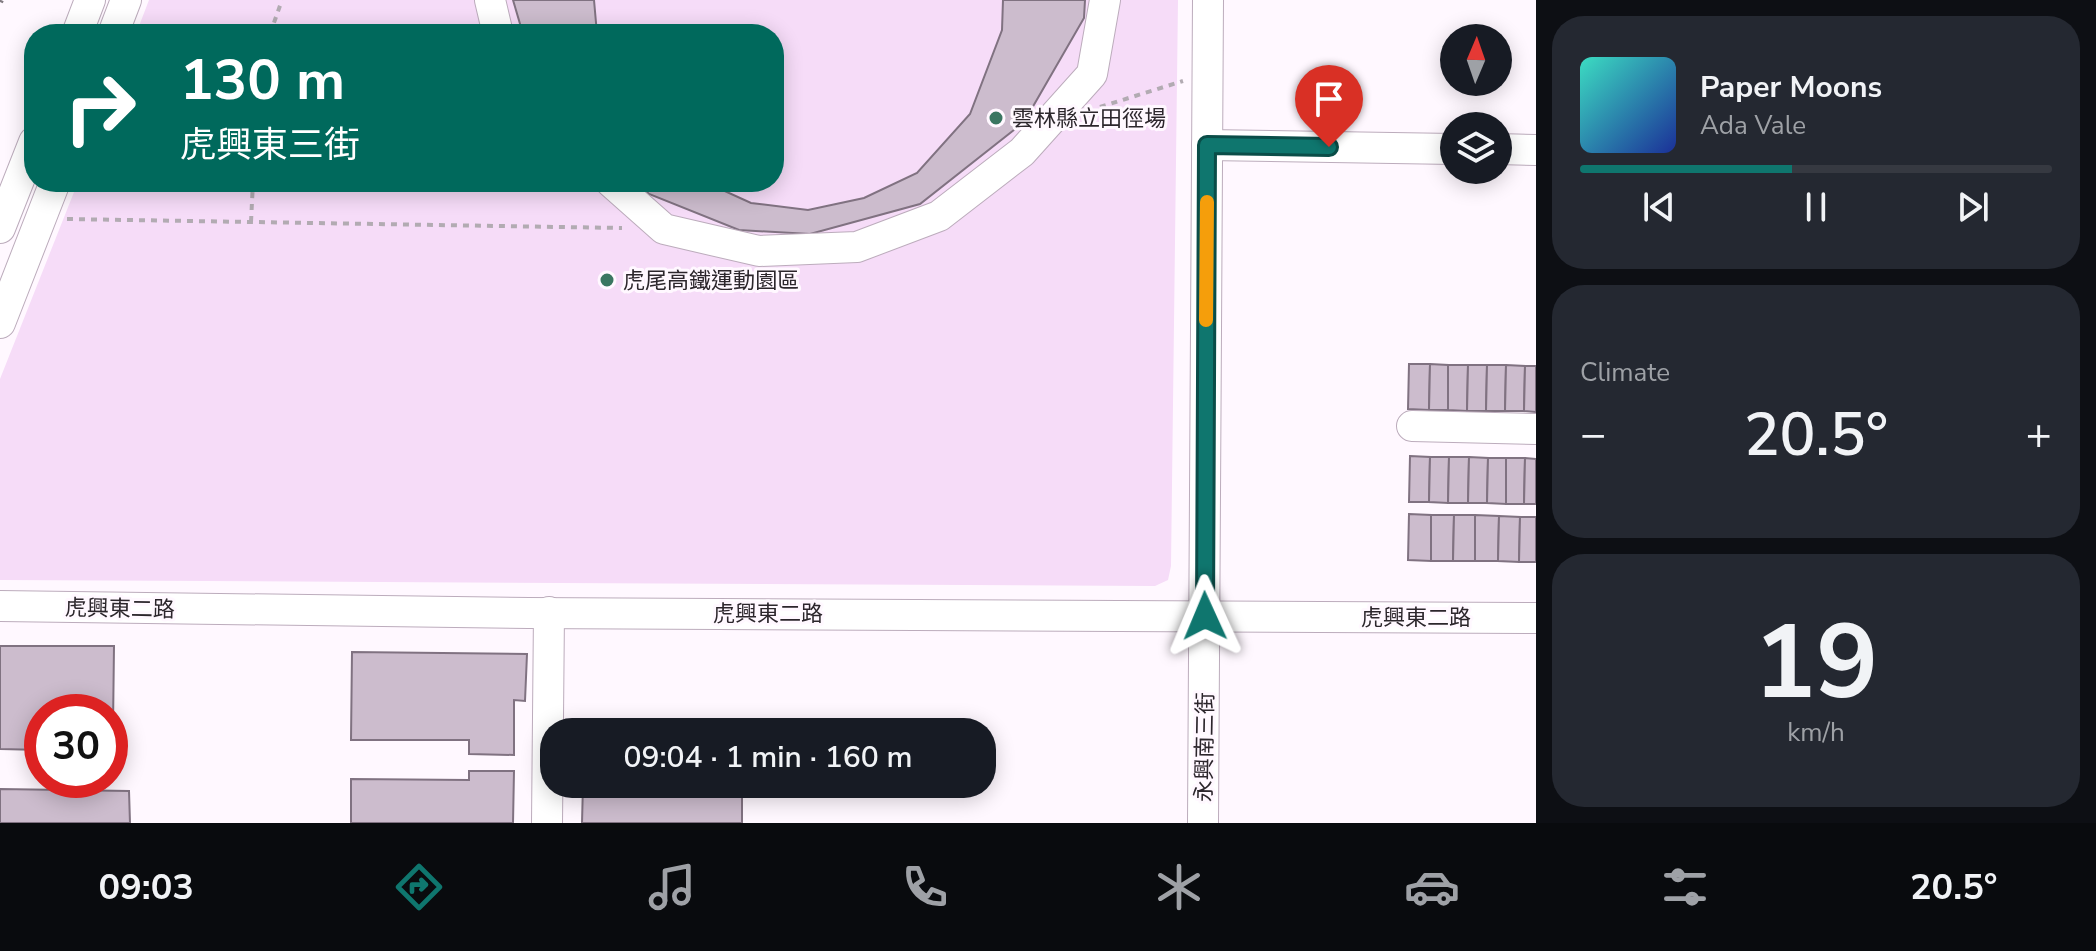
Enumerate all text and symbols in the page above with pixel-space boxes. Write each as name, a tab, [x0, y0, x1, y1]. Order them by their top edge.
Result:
north arrow	[1440, 24, 1512, 96]
map controls	[1440, 24, 1512, 184]
text: 130 m	[180, 42, 345, 119]
icon: right	[48, 56, 152, 160]
pin	[1295, 65, 1363, 147]
text: Paper Moons	[1700, 67, 1882, 108]
icon: arrive	[1307, 77, 1351, 121]
place label: 雲林縣立田徑場	[1012, 104, 1166, 134]
text: Ada Vale	[1700, 108, 1806, 143]
marker: 雲林縣立田徑場	[987, 109, 1005, 127]
button: layers	[1440, 112, 1512, 184]
text: 虎興東三街	[180, 121, 360, 170]
icon: previous	[1637, 185, 1681, 229]
icon: pause	[1794, 185, 1838, 229]
icon: next	[1951, 185, 1995, 229]
place label: 虎尾高鐵運動園區	[623, 266, 799, 296]
marker: 虎尾高鐵運動園區	[598, 271, 616, 289]
text: Climate	[1580, 355, 1670, 390]
text: 20.5°	[1744, 394, 1888, 476]
text: −	[1580, 405, 1606, 465]
text: +	[2026, 405, 2052, 465]
position arrow	[1163, 574, 1247, 658]
text: 19	[1754, 592, 1878, 734]
street label: 虎興東二路	[65, 593, 175, 625]
street label: 虎興東二路	[713, 599, 823, 629]
street label: 虎興東二路	[1361, 603, 1471, 633]
street label: 永興南三街	[1189, 692, 1221, 802]
speed limit sign: 30	[24, 694, 128, 798]
text: km/h	[1787, 715, 1845, 750]
text: 09:04 · 1 min · 160 m	[623, 737, 913, 778]
icon: directions	[391, 859, 447, 915]
icon: music	[644, 859, 700, 915]
icon: phone	[897, 859, 953, 915]
icon: climate	[1151, 859, 1207, 915]
icon: car	[1404, 859, 1460, 915]
icon: filters	[1657, 859, 1713, 915]
text: 09:03	[99, 863, 194, 912]
text: 20.5°	[1910, 863, 1997, 912]

